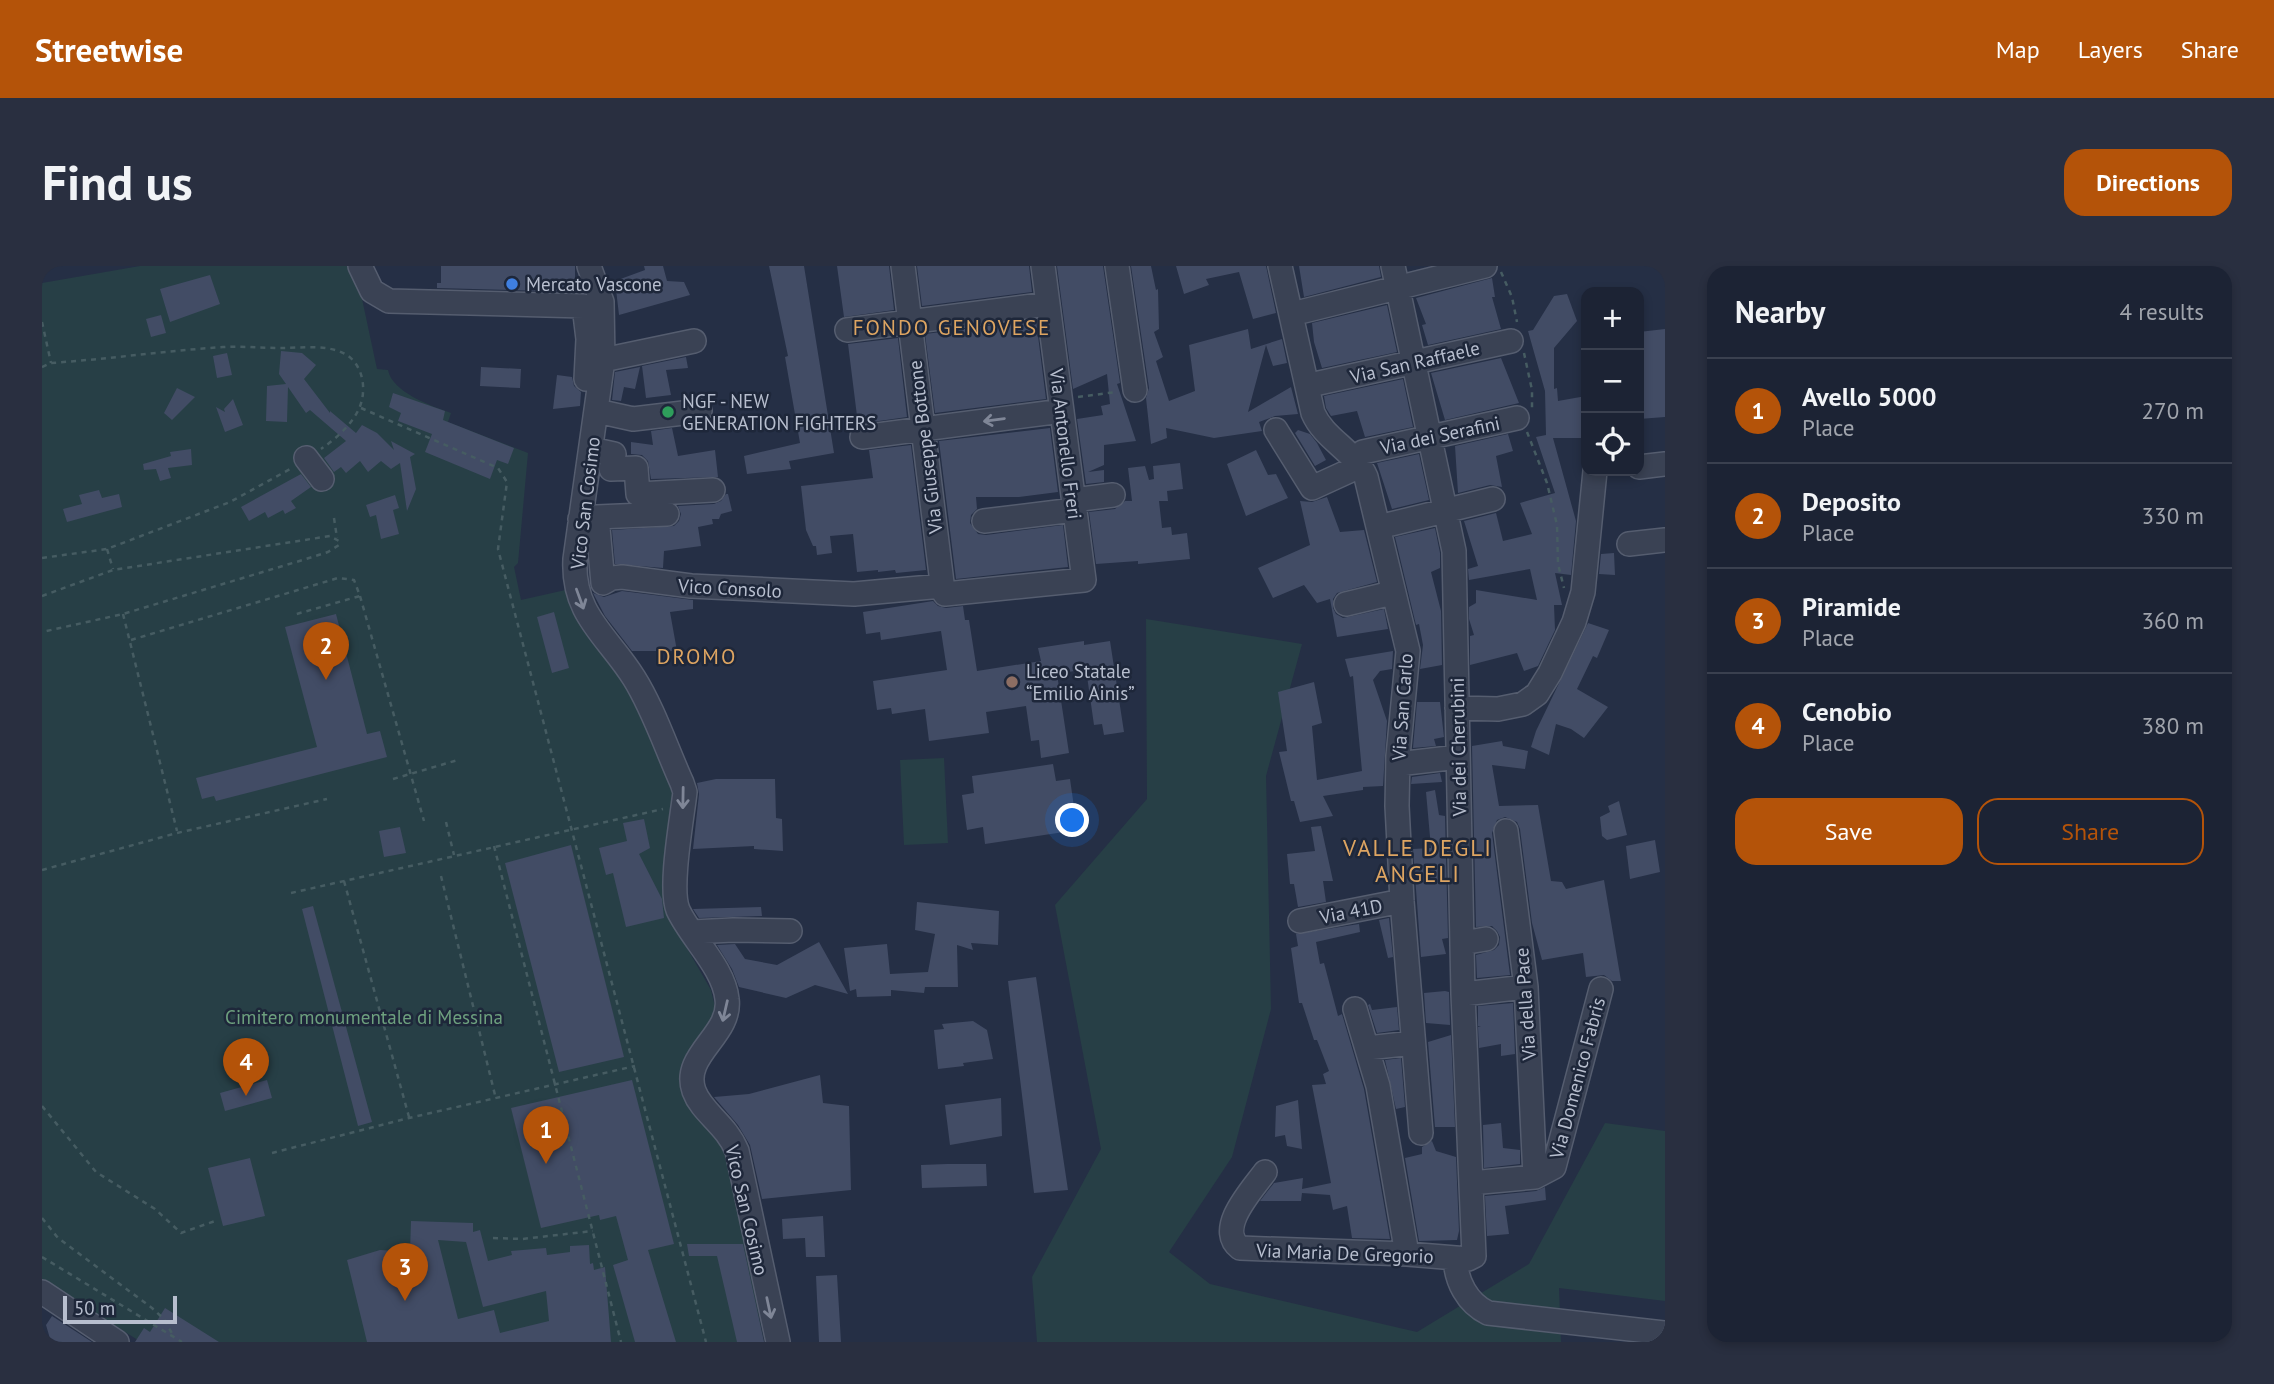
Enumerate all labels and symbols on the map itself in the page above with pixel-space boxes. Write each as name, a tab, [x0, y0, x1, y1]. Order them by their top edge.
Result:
place label: Mercato Vascone	[526, 272, 662, 296]
marker: Mercato Vascone	[504, 276, 520, 292]
district label: FONDO GENOVESE	[853, 314, 1051, 341]
street label: Via San Raffaele	[1347, 335, 1482, 389]
street label: Via Giuseppe Bottone	[902, 359, 948, 536]
street label: Via Antonello Freri	[1045, 366, 1087, 521]
place label: NGF - NEW GENERATION FIGHTERS	[682, 389, 876, 435]
marker: NGF - NEW GENERATION FIGHTERS	[660, 404, 676, 420]
street label: Via dei Serafini	[1377, 411, 1502, 460]
one-way arrow	[984, 414, 1006, 427]
street label: Vico San Cosimo	[565, 435, 605, 572]
street label: Vico Consolo	[676, 573, 783, 603]
one-way arrow	[575, 587, 588, 609]
pin: 2	[303, 622, 349, 680]
district label: DROMO	[657, 643, 737, 670]
street label: Via San Carlo	[1386, 653, 1418, 762]
place label: Liceo Statale “Emilio Ainis”	[1026, 659, 1135, 705]
marker: Liceo Statale “Emilio Ainis”	[1004, 674, 1020, 690]
street label: Via dei Cherubini	[1445, 677, 1471, 818]
one-way arrow	[676, 786, 690, 809]
your location	[1055, 803, 1089, 837]
district label: VALLE DEGLI ANGELI	[1342, 833, 1493, 888]
street label: Via 41D	[1317, 893, 1384, 929]
street label: Via della Pace	[1509, 947, 1541, 1062]
street label: Via Domenico Fabris	[1544, 995, 1610, 1162]
one-way arrow	[717, 999, 731, 1022]
park label: Cimitero monumentale di Messina	[225, 1005, 503, 1029]
pin: 4	[223, 1038, 269, 1096]
pin: 1	[523, 1106, 569, 1164]
street label: Vico San Cosimo	[720, 1141, 774, 1278]
street label: Via Maria De Gregorio	[1255, 1238, 1434, 1268]
pin: 3	[382, 1243, 428, 1301]
scale bar	[63, 1293, 177, 1325]
one-way arrow	[763, 1296, 777, 1319]

